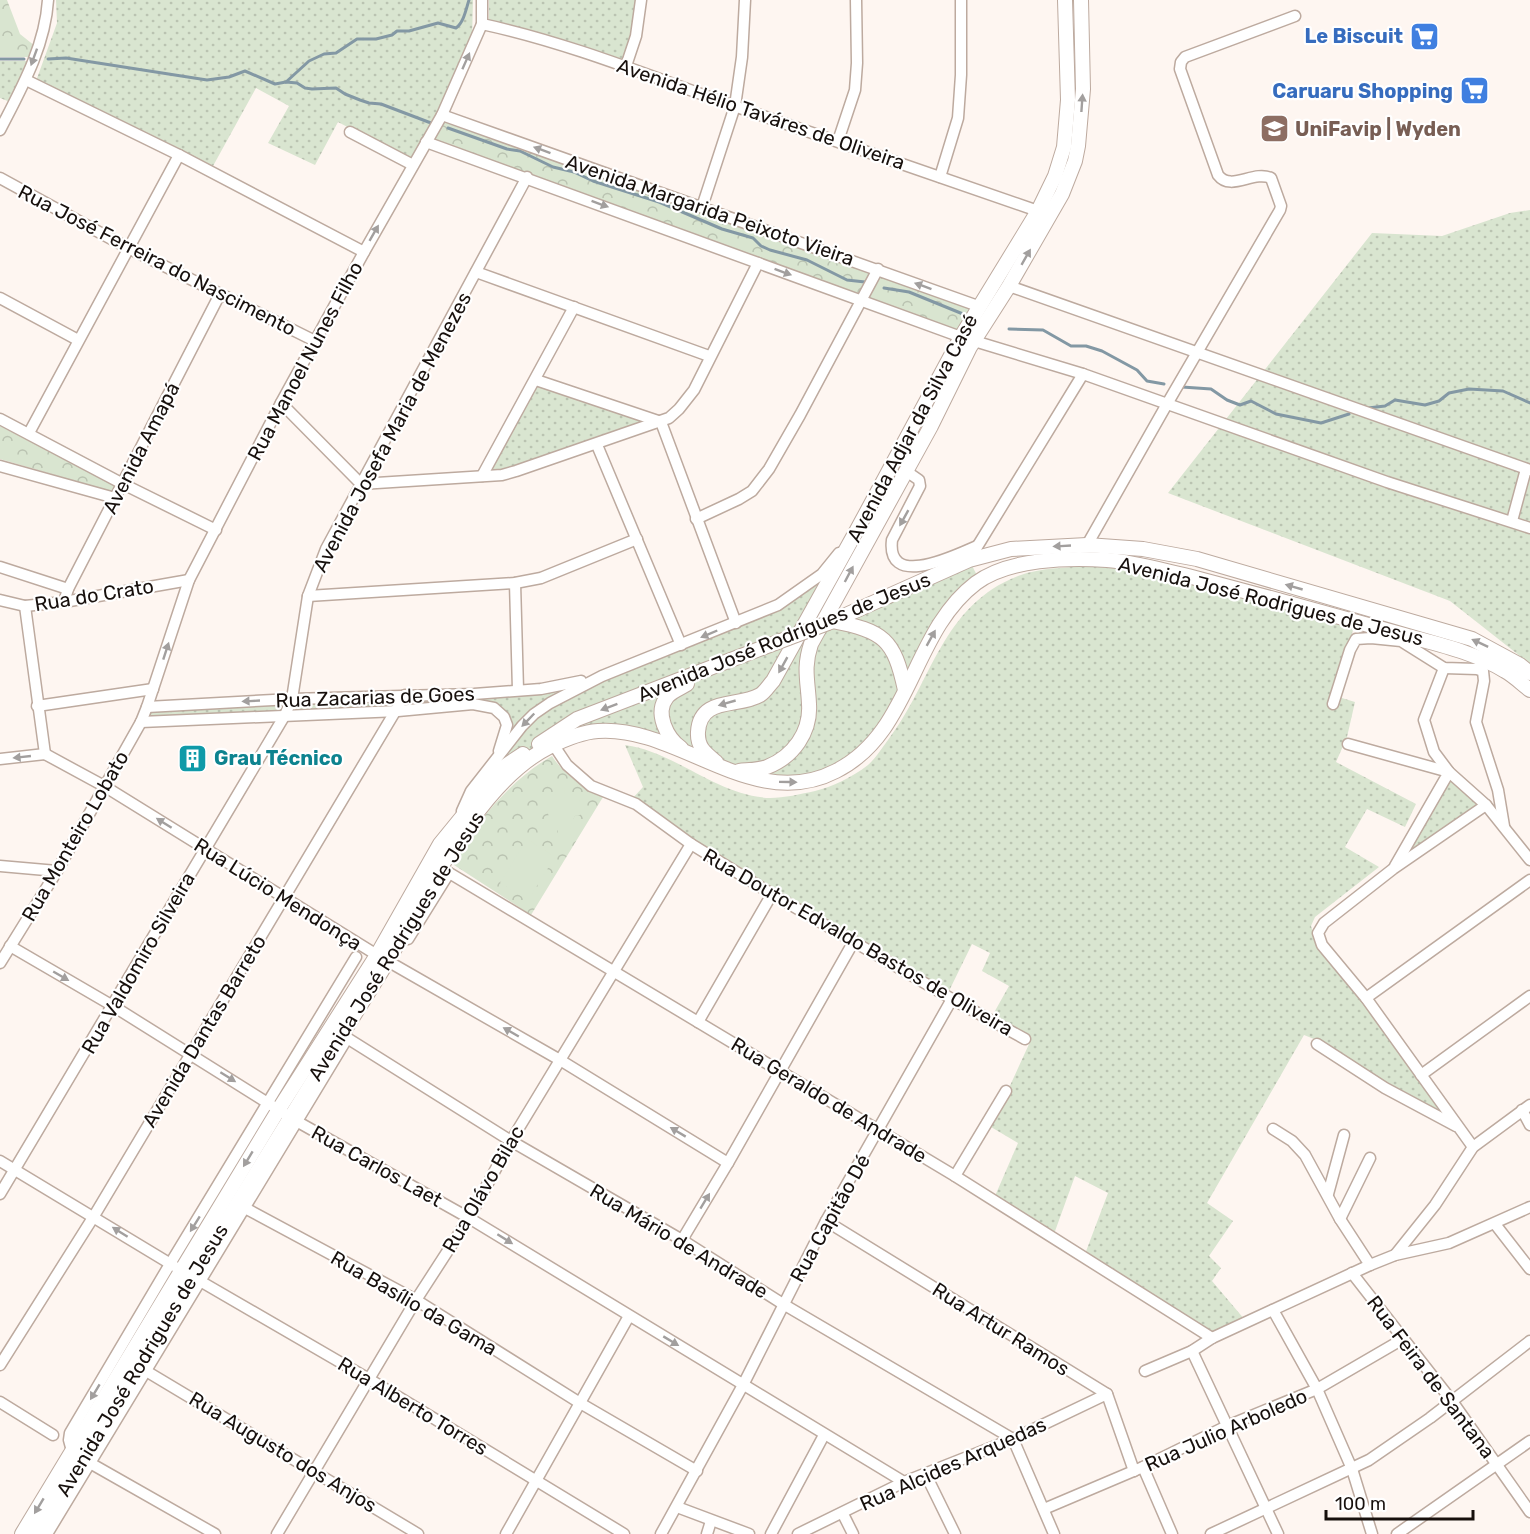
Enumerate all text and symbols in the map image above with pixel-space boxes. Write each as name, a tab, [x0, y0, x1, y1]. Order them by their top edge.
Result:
supermarket icon: Le Biscuit	[1408, 20, 1440, 52]
place label: Le Biscuit	[1304, 24, 1403, 48]
one-way arrow	[29, 48, 39, 66]
one-way arrow	[461, 53, 470, 70]
street label: Avenida Hélio Taváres de Oliveira	[614, 53, 908, 175]
supermarket icon: Caruaru Shopping	[1458, 75, 1490, 107]
place label: Caruaru Shopping	[1272, 79, 1453, 103]
one-way arrow	[1077, 93, 1086, 112]
school or university icon: UniFavip | Wyden	[1258, 113, 1290, 145]
place label: UniFavip | Wyden	[1295, 117, 1461, 141]
one-way arrow	[533, 145, 551, 155]
street label: Avenida Margarida Peixoto Vieira	[562, 149, 858, 271]
street label: Rua José Ferreira do Nascimento	[14, 179, 300, 341]
one-way arrow	[591, 200, 609, 210]
one-way arrow	[369, 224, 379, 241]
one-way arrow	[1020, 249, 1031, 265]
street label: Rua Manoel Nunes Filho	[242, 257, 368, 465]
one-way arrow	[774, 267, 792, 277]
one-way arrow	[914, 280, 932, 290]
street label: Avenida Josefa Maria de Menezes	[308, 288, 476, 576]
street label: Avenida Adjar da Silva Casé	[842, 310, 982, 546]
street label: Avenida Amapá	[98, 378, 184, 518]
one-way arrow	[899, 510, 909, 527]
one-way arrow	[1052, 542, 1071, 551]
street label: Avenida José Rodrigues de Jesus	[1116, 551, 1426, 651]
one-way arrow	[844, 565, 854, 582]
street label: Avenida José Rodrigues de Jesus	[634, 567, 934, 707]
street label: Rua do Crato	[33, 574, 155, 616]
one-way arrow	[1285, 582, 1303, 591]
one-way arrow	[700, 629, 718, 639]
one-way arrow	[926, 629, 936, 646]
one-way arrow	[1472, 639, 1489, 648]
one-way arrow	[161, 642, 171, 660]
one-way arrow	[777, 657, 788, 673]
street label: Rua Zacarias de Goes	[275, 682, 475, 712]
one-way arrow	[242, 696, 261, 706]
one-way arrow	[718, 699, 736, 708]
one-way arrow	[600, 703, 618, 712]
one-way arrow	[521, 713, 535, 728]
building icon: Grau Técnico	[177, 742, 209, 774]
place label: Grau Técnico	[214, 746, 343, 770]
street label: Rua Monteiro Lobato	[16, 747, 134, 925]
one-way arrow	[13, 752, 32, 762]
one-way arrow	[778, 777, 797, 787]
street label: Avenida José Rodrigues de Jesus	[303, 807, 489, 1085]
one-way arrow	[156, 818, 172, 829]
street label: Rua Lúcio Mendonça	[190, 833, 366, 955]
street label: Rua Doutor Edvaldo Bastos de Oliveira	[699, 843, 1017, 1041]
street label: Rua Valdomiro Silveira	[76, 868, 200, 1058]
street label: Avenida Dantas Barreto	[137, 930, 271, 1132]
one-way arrow	[53, 970, 69, 981]
one-way arrow	[502, 1027, 519, 1037]
street label: Rua Geraldo de Andrade	[727, 1032, 931, 1168]
one-way arrow	[220, 1071, 236, 1082]
street label: Rua Carlos Laet	[307, 1120, 447, 1212]
street label: Rua Olávo Bilac	[437, 1121, 529, 1257]
one-way arrow	[670, 1127, 686, 1138]
street label: Rua Capitão Dé	[785, 1150, 875, 1286]
one-way arrow	[243, 1151, 254, 1167]
street label: Rua Mário de Andrade	[586, 1178, 772, 1304]
one-way arrow	[699, 1193, 710, 1209]
one-way arrow	[189, 1216, 200, 1232]
street label: Avenida José Rodrigues de Jesus	[51, 1220, 233, 1500]
one-way arrow	[112, 1226, 128, 1238]
one-way arrow	[496, 1234, 513, 1245]
street label: Rua Basílio da Gama	[327, 1246, 501, 1360]
street label: Rua Artur Ramos	[928, 1277, 1074, 1381]
street label: Rua Feira de Santana	[1362, 1291, 1500, 1463]
one-way arrow	[663, 1336, 679, 1347]
street label: Rua Alberto Torres	[334, 1352, 492, 1460]
street label: Rua Julio Arboledo	[1141, 1383, 1311, 1477]
one-way arrow	[89, 1384, 100, 1400]
street label: Rua Augusto dos Anjos	[185, 1386, 381, 1518]
street label: Rua Alcides Arquedas	[856, 1412, 1050, 1516]
scale bar	[1326, 1483, 1473, 1521]
text: 100 m	[1335, 1493, 1386, 1515]
one-way arrow	[34, 1498, 45, 1514]

